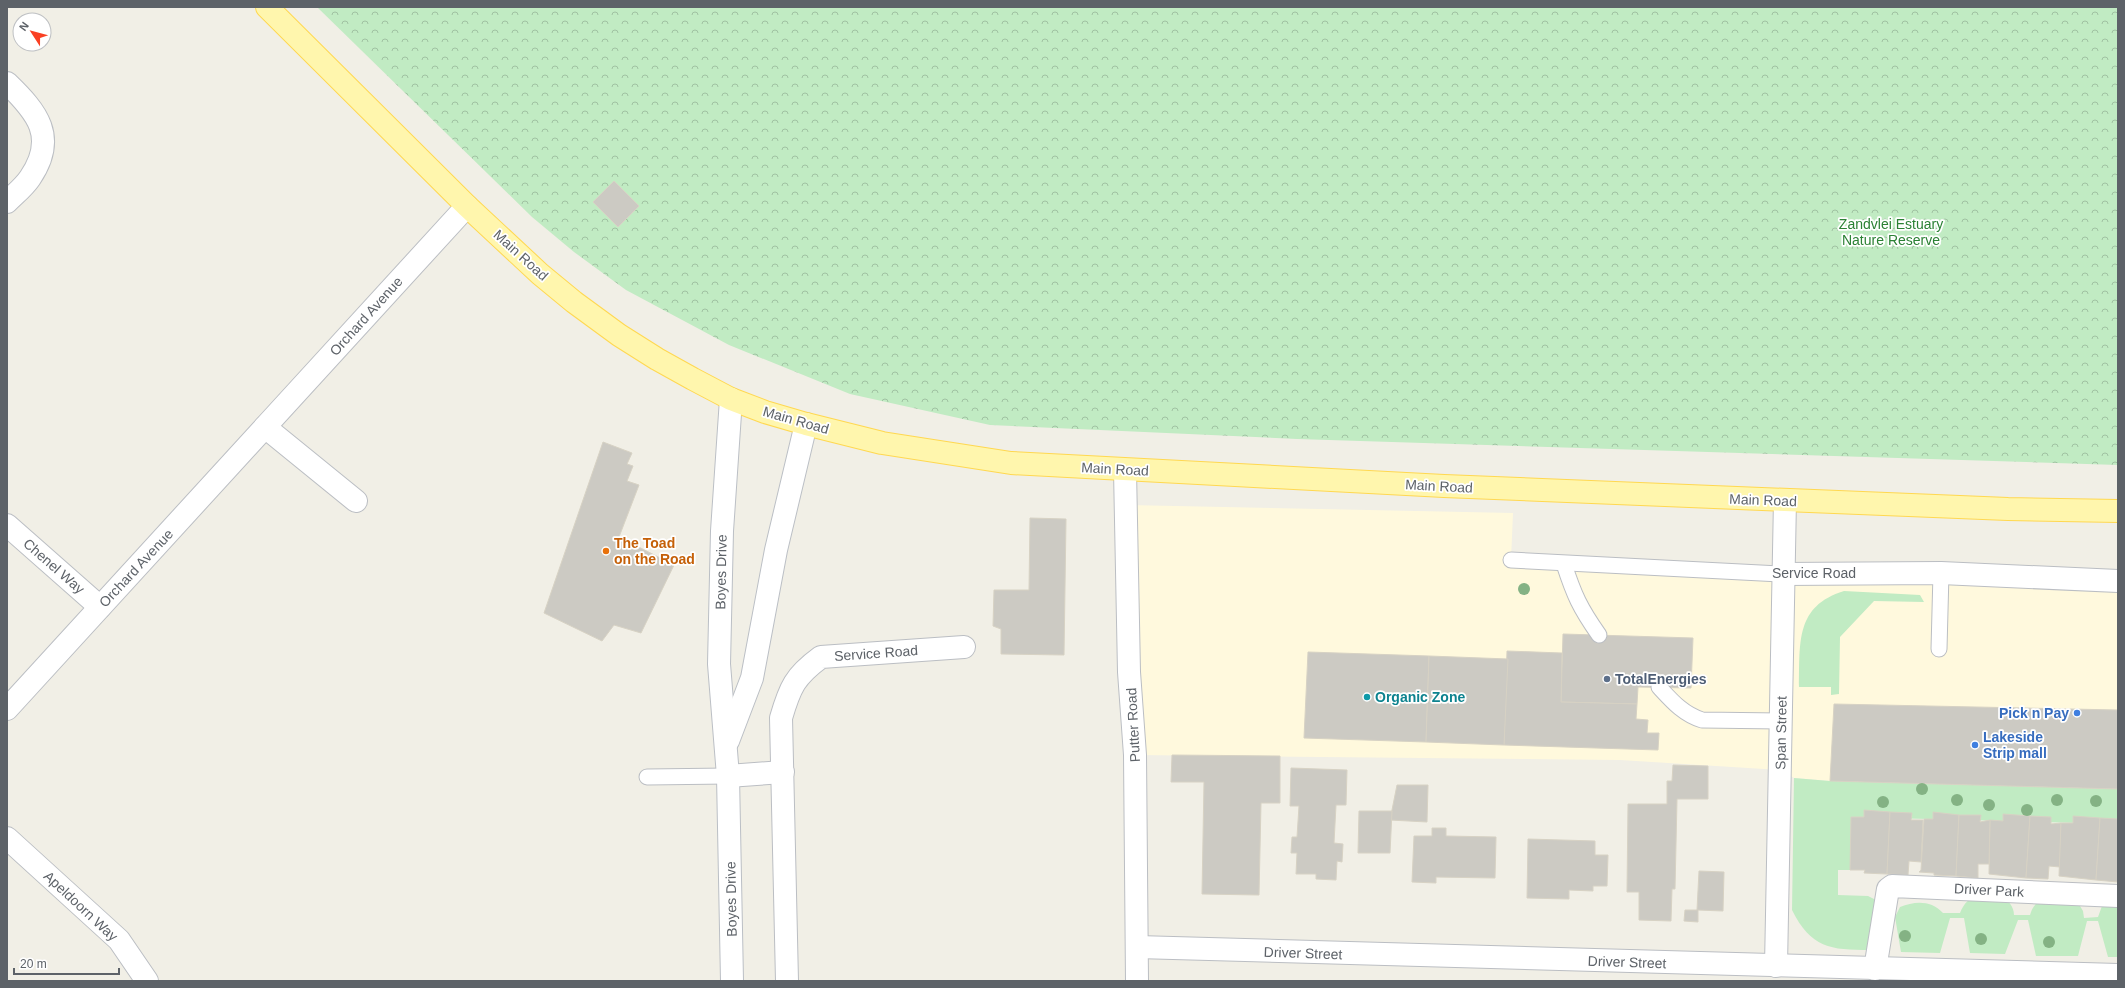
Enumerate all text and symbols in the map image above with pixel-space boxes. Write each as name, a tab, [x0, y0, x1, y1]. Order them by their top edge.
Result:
north arrow	[12, 12, 52, 52]
text: N	[17, 19, 31, 33]
park label: Zandvlei Estuary Nature Reserve	[1839, 216, 1943, 248]
street label: Main Road	[490, 226, 552, 284]
street label: Orchard Avenue	[326, 273, 406, 359]
street label: Main Road	[761, 403, 831, 437]
street label: Main Road	[1081, 459, 1149, 479]
street label: Main Road	[1405, 476, 1473, 496]
street label: Main Road	[1729, 491, 1797, 509]
street label: Orchard Avenue	[96, 525, 176, 610]
street label: Boyes Drive	[712, 534, 730, 610]
street label: Chenel Way	[20, 535, 88, 597]
place label: The Toad on the Road	[614, 535, 695, 567]
marker: The Toad on the Road	[601, 546, 611, 556]
street label: Service Road	[1772, 565, 1856, 581]
street label: Service Road	[834, 642, 918, 664]
place label: TotalEnergies	[1615, 671, 1707, 687]
marker: TotalEnergies	[1602, 674, 1612, 684]
street label: Putter Road	[1123, 687, 1143, 763]
place label: Organic Zone	[1375, 689, 1465, 705]
marker: Organic Zone	[1362, 692, 1372, 702]
street label: Span Street	[1772, 696, 1790, 770]
place label: Pick n Pay	[1999, 705, 2069, 721]
marker: Pick n Pay	[2072, 708, 2082, 718]
place label: Lakeside Strip mall	[1983, 729, 2047, 761]
marker: Lakeside Strip mall	[1970, 740, 1980, 750]
street label: Boyes Drive	[722, 861, 740, 937]
street label: Apeldoorn Way	[41, 868, 121, 944]
street label: Driver Park	[1954, 880, 2025, 900]
street label: Driver Street	[1263, 944, 1343, 962]
scale bar	[14, 950, 119, 976]
street label: Driver Street	[1587, 953, 1667, 971]
text: 20 m	[20, 957, 47, 971]

